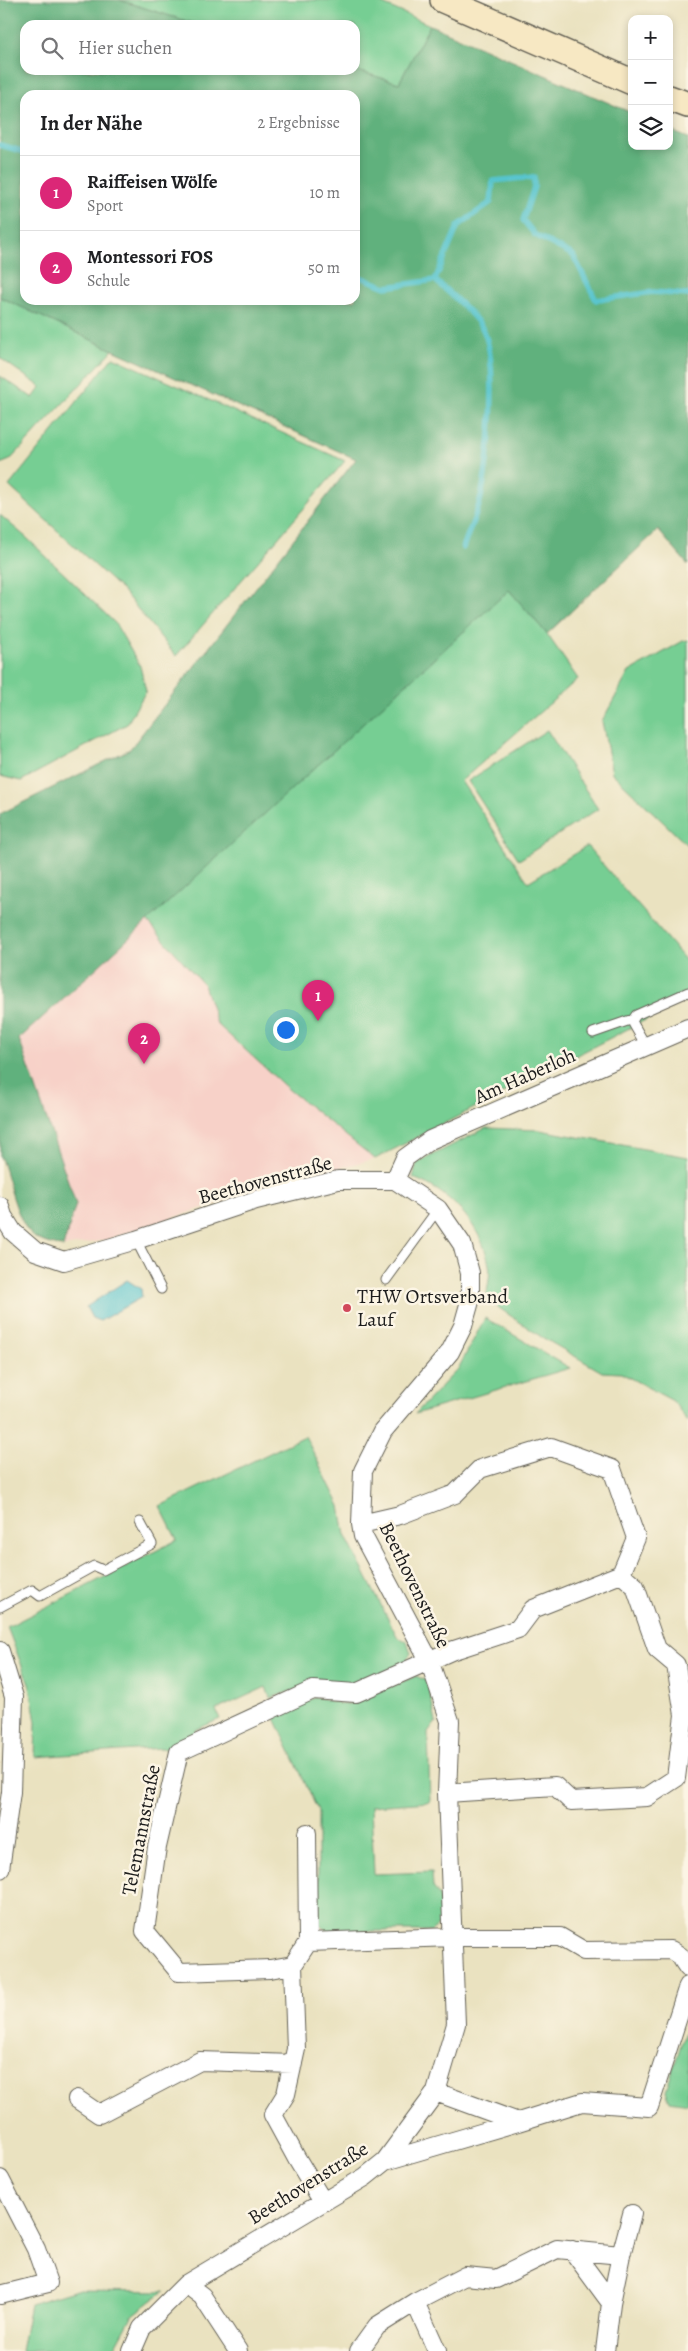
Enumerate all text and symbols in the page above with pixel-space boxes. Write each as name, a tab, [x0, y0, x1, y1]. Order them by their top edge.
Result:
map controls	[628, 15, 673, 150]
button: +	[628, 15, 673, 60]
search box	[20, 20, 360, 75]
icon: search	[38, 34, 66, 62]
text: Hier suchen	[78, 35, 172, 61]
button: −	[628, 60, 673, 105]
button: layers	[628, 105, 673, 150]
text: In der Nähe	[40, 109, 142, 137]
text: 2 Ergebnisse	[258, 112, 340, 134]
text: Raiffeisen Wölfe	[87, 169, 218, 195]
text: 1	[53, 182, 59, 204]
text: 10 m	[310, 182, 340, 204]
text: Sport	[87, 195, 123, 217]
text: Montessori FOS	[87, 244, 213, 270]
text: 2	[52, 257, 60, 279]
text: 50 m	[308, 257, 340, 279]
text: Schule	[87, 270, 130, 292]
pin: 1	[302, 980, 334, 1021]
your location	[273, 1017, 299, 1043]
pin: 2	[128, 1023, 160, 1064]
street label: Am Haberloh	[469, 1042, 580, 1111]
street label: Beethovenstraße	[195, 1149, 335, 1211]
place label: THW Ortsverband Lauf	[357, 1283, 508, 1333]
marker: THW Ortsverband Lauf	[341, 1302, 353, 1314]
street label: Beethovenstraße	[373, 1517, 457, 1653]
street label: Telemannstraße	[115, 1762, 167, 1898]
street label: Beethovenstraße	[243, 2135, 373, 2231]

